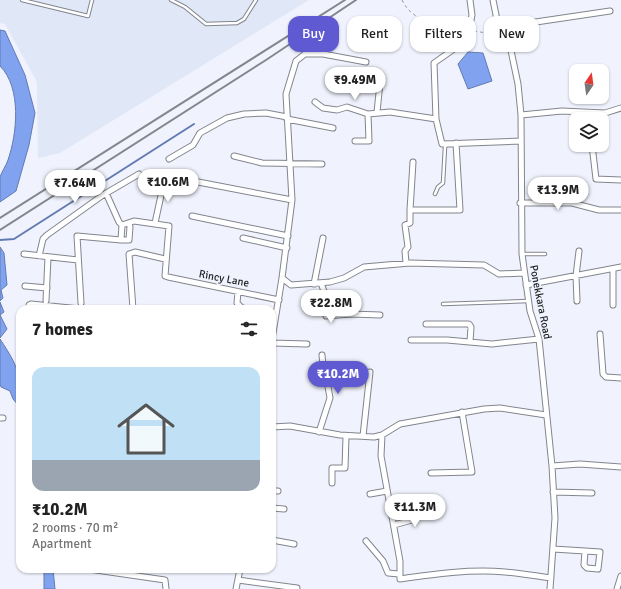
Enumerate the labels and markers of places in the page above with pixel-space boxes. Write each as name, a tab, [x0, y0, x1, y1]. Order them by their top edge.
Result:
pin: ₹9.49M	[322, 67, 388, 101]
pin: ₹10.6M	[135, 169, 201, 203]
pin: ₹7.64M	[42, 170, 108, 204]
pin: ₹13.9M	[525, 177, 591, 211]
pin: ₹22.8M	[298, 290, 364, 324]
pin: ₹10.2M	[305, 361, 371, 395]
pin: ₹11.3M	[382, 494, 448, 528]

